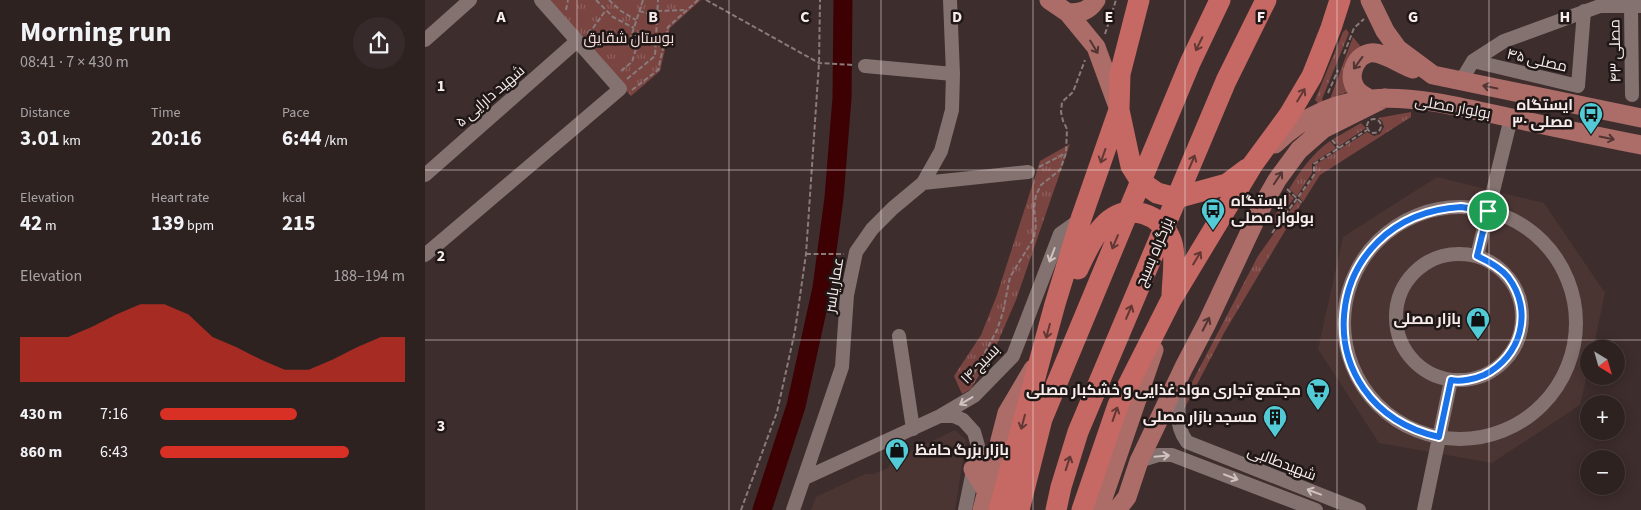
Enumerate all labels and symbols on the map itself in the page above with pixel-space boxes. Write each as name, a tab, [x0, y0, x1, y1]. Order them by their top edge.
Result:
text: A	[495, 6, 506, 28]
text: B	[648, 6, 658, 28]
text: C	[800, 6, 810, 28]
text: D	[952, 6, 962, 28]
text: E	[1105, 6, 1113, 28]
text: F	[1257, 6, 1265, 28]
text: G	[1408, 6, 1418, 28]
text: H	[1560, 6, 1570, 28]
street label: مصلی ۴۳	[1604, 19, 1627, 83]
park label: بوستان شقایق	[584, 28, 674, 49]
one-way arrow	[1194, 36, 1203, 51]
one-way arrow	[1089, 40, 1100, 54]
street label: مصلی ۴۵	[1505, 43, 1569, 78]
one-way arrow	[1353, 56, 1363, 70]
street label: شهید دارایی ۵	[451, 60, 529, 132]
text: 1	[437, 75, 445, 97]
one-way arrow	[1483, 82, 1499, 91]
one-way arrow	[1296, 89, 1306, 103]
street label: بولوار مصلی	[1413, 90, 1493, 124]
place label: ایستگاه مصلی ۳۰	[1512, 95, 1573, 133]
bus stop icon: ایستگاه مصلی ۳۰	[1578, 101, 1604, 135]
one-way arrow	[1598, 134, 1614, 143]
one-way arrow	[1098, 147, 1107, 163]
one-way arrow	[1187, 155, 1197, 170]
one-way arrow	[1273, 171, 1284, 185]
pin	[1467, 190, 1509, 232]
place label: ایستگاه بولوار مصلی	[1231, 191, 1314, 229]
bus stop icon: ایستگاه بولوار مصلی	[1200, 197, 1226, 231]
street label: بزرگراه بسیج	[1130, 214, 1179, 290]
one-way arrow	[1110, 234, 1120, 249]
text: 2	[437, 245, 445, 267]
one-way arrow	[1047, 247, 1056, 262]
one-way arrow	[1191, 251, 1202, 265]
street label: عمار یاسر	[820, 256, 849, 315]
one-way arrow	[1124, 305, 1134, 320]
shop icon: بازار مصلى	[1465, 306, 1491, 340]
place label: بازار مصلى	[1394, 309, 1461, 330]
one-way arrow	[1201, 316, 1211, 331]
one-way arrow	[1043, 322, 1052, 338]
street label: بسیج ۱۴	[956, 340, 1005, 389]
north arrow	[1580, 340, 1625, 385]
supermarket icon: مجتمع تجاری مواد غذایی و خشکبار مصلی	[1305, 377, 1331, 411]
place label: مجتمع تجاری مواد غذایی و خشکبار مصلی	[1026, 380, 1301, 401]
one-way arrow	[959, 396, 973, 406]
building icon: مسجد بازار مصلی	[1262, 404, 1288, 438]
one-way arrow	[1111, 407, 1120, 422]
place label: مسجد بازار مصلی	[1143, 407, 1257, 428]
one-way arrow	[1018, 413, 1027, 429]
text: 3	[437, 415, 445, 437]
shop icon: بازار بزرگ حافظ	[884, 437, 910, 471]
place label: بازار بزرگ حافظ	[915, 440, 1009, 461]
street label: شهیدطالبی	[1244, 441, 1319, 486]
one-way arrow	[1154, 451, 1170, 460]
one-way arrow	[1064, 455, 1074, 471]
one-way arrow	[1223, 472, 1238, 482]
one-way arrow	[1307, 487, 1322, 497]

